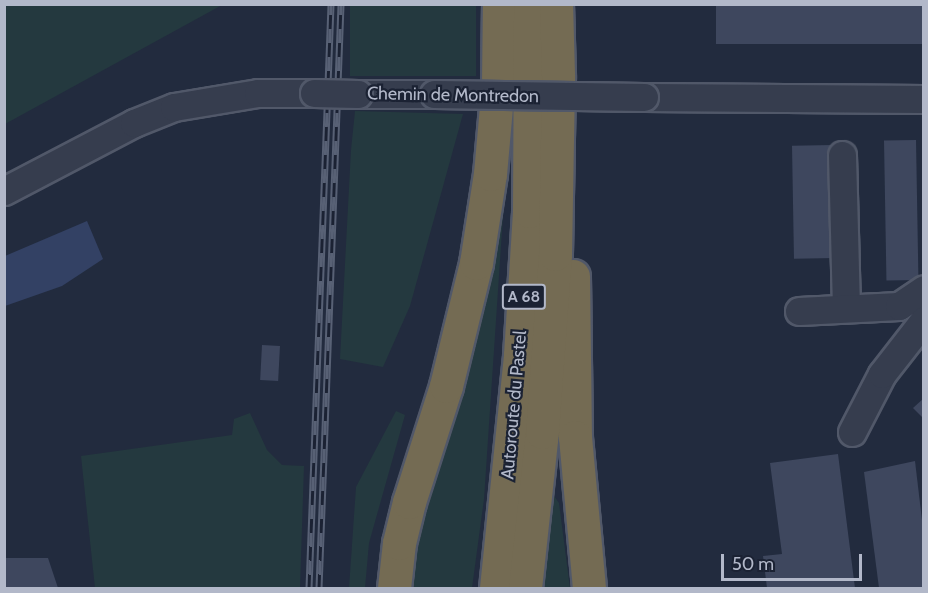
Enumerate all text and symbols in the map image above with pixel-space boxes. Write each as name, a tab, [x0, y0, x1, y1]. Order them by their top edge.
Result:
street label: Chemin de Montredon	[367, 83, 539, 107]
road number: A 68	[502, 284, 546, 310]
street label: Autoroute du Pastel	[497, 330, 531, 480]
scale bar	[724, 542, 865, 580]
text: 50 m	[732, 553, 774, 575]

